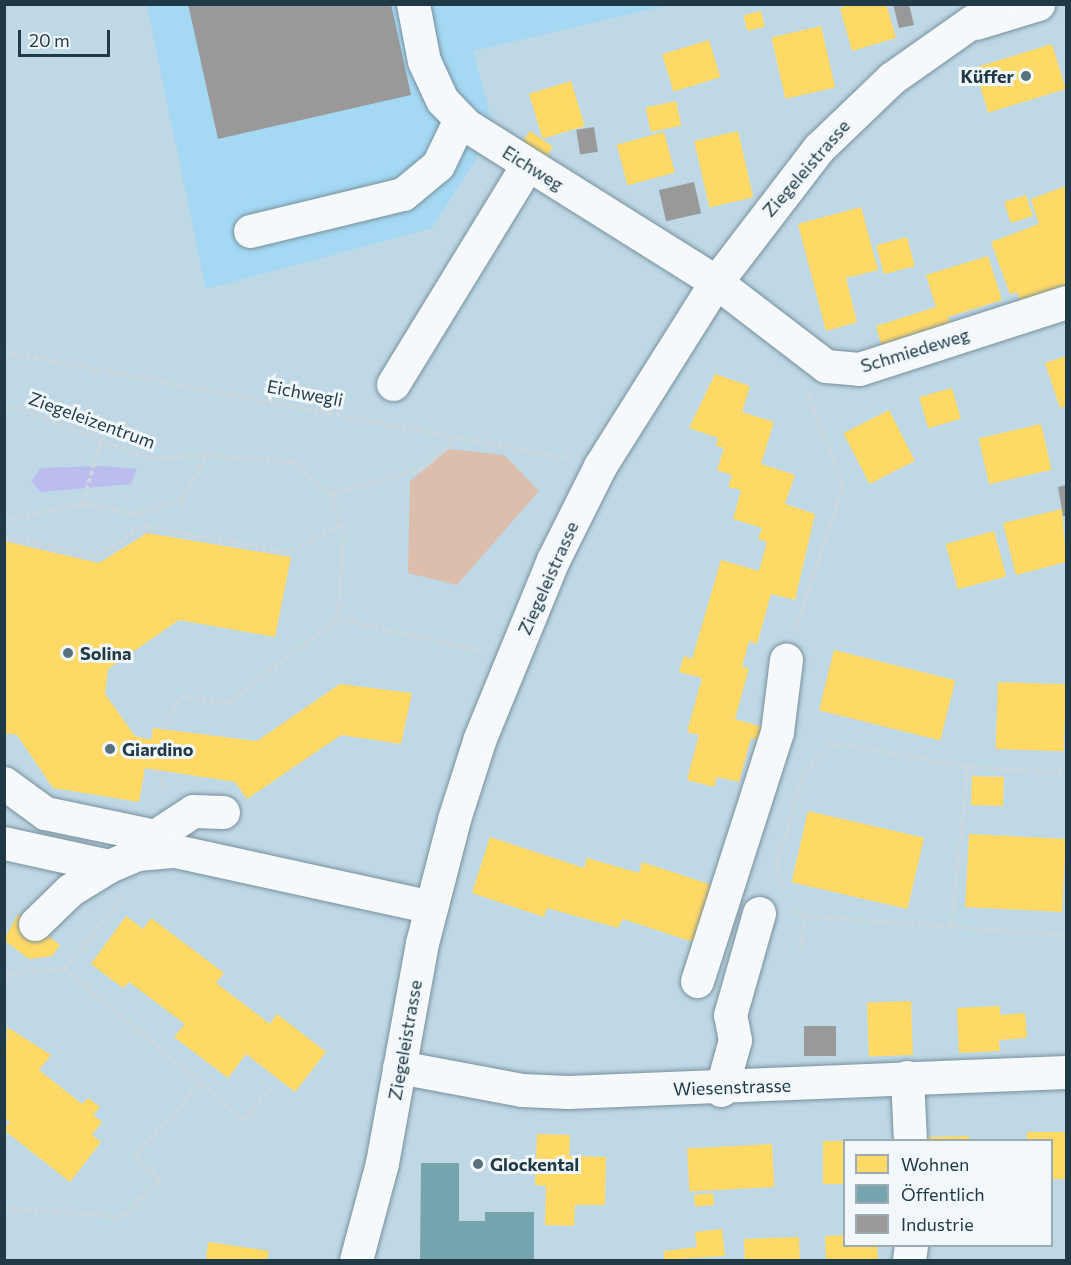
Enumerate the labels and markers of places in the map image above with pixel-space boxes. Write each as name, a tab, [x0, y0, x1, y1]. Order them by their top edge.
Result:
place label: Küffer	[961, 65, 1014, 87]
marker: Küffer	[1019, 69, 1033, 83]
place label: Solina	[80, 642, 131, 664]
marker: Solina	[61, 646, 75, 660]
place label: Giardino	[122, 738, 194, 760]
marker: Giardino	[103, 742, 117, 756]
place label: Glockental	[490, 1153, 579, 1175]
marker: Glockental	[471, 1157, 485, 1171]

